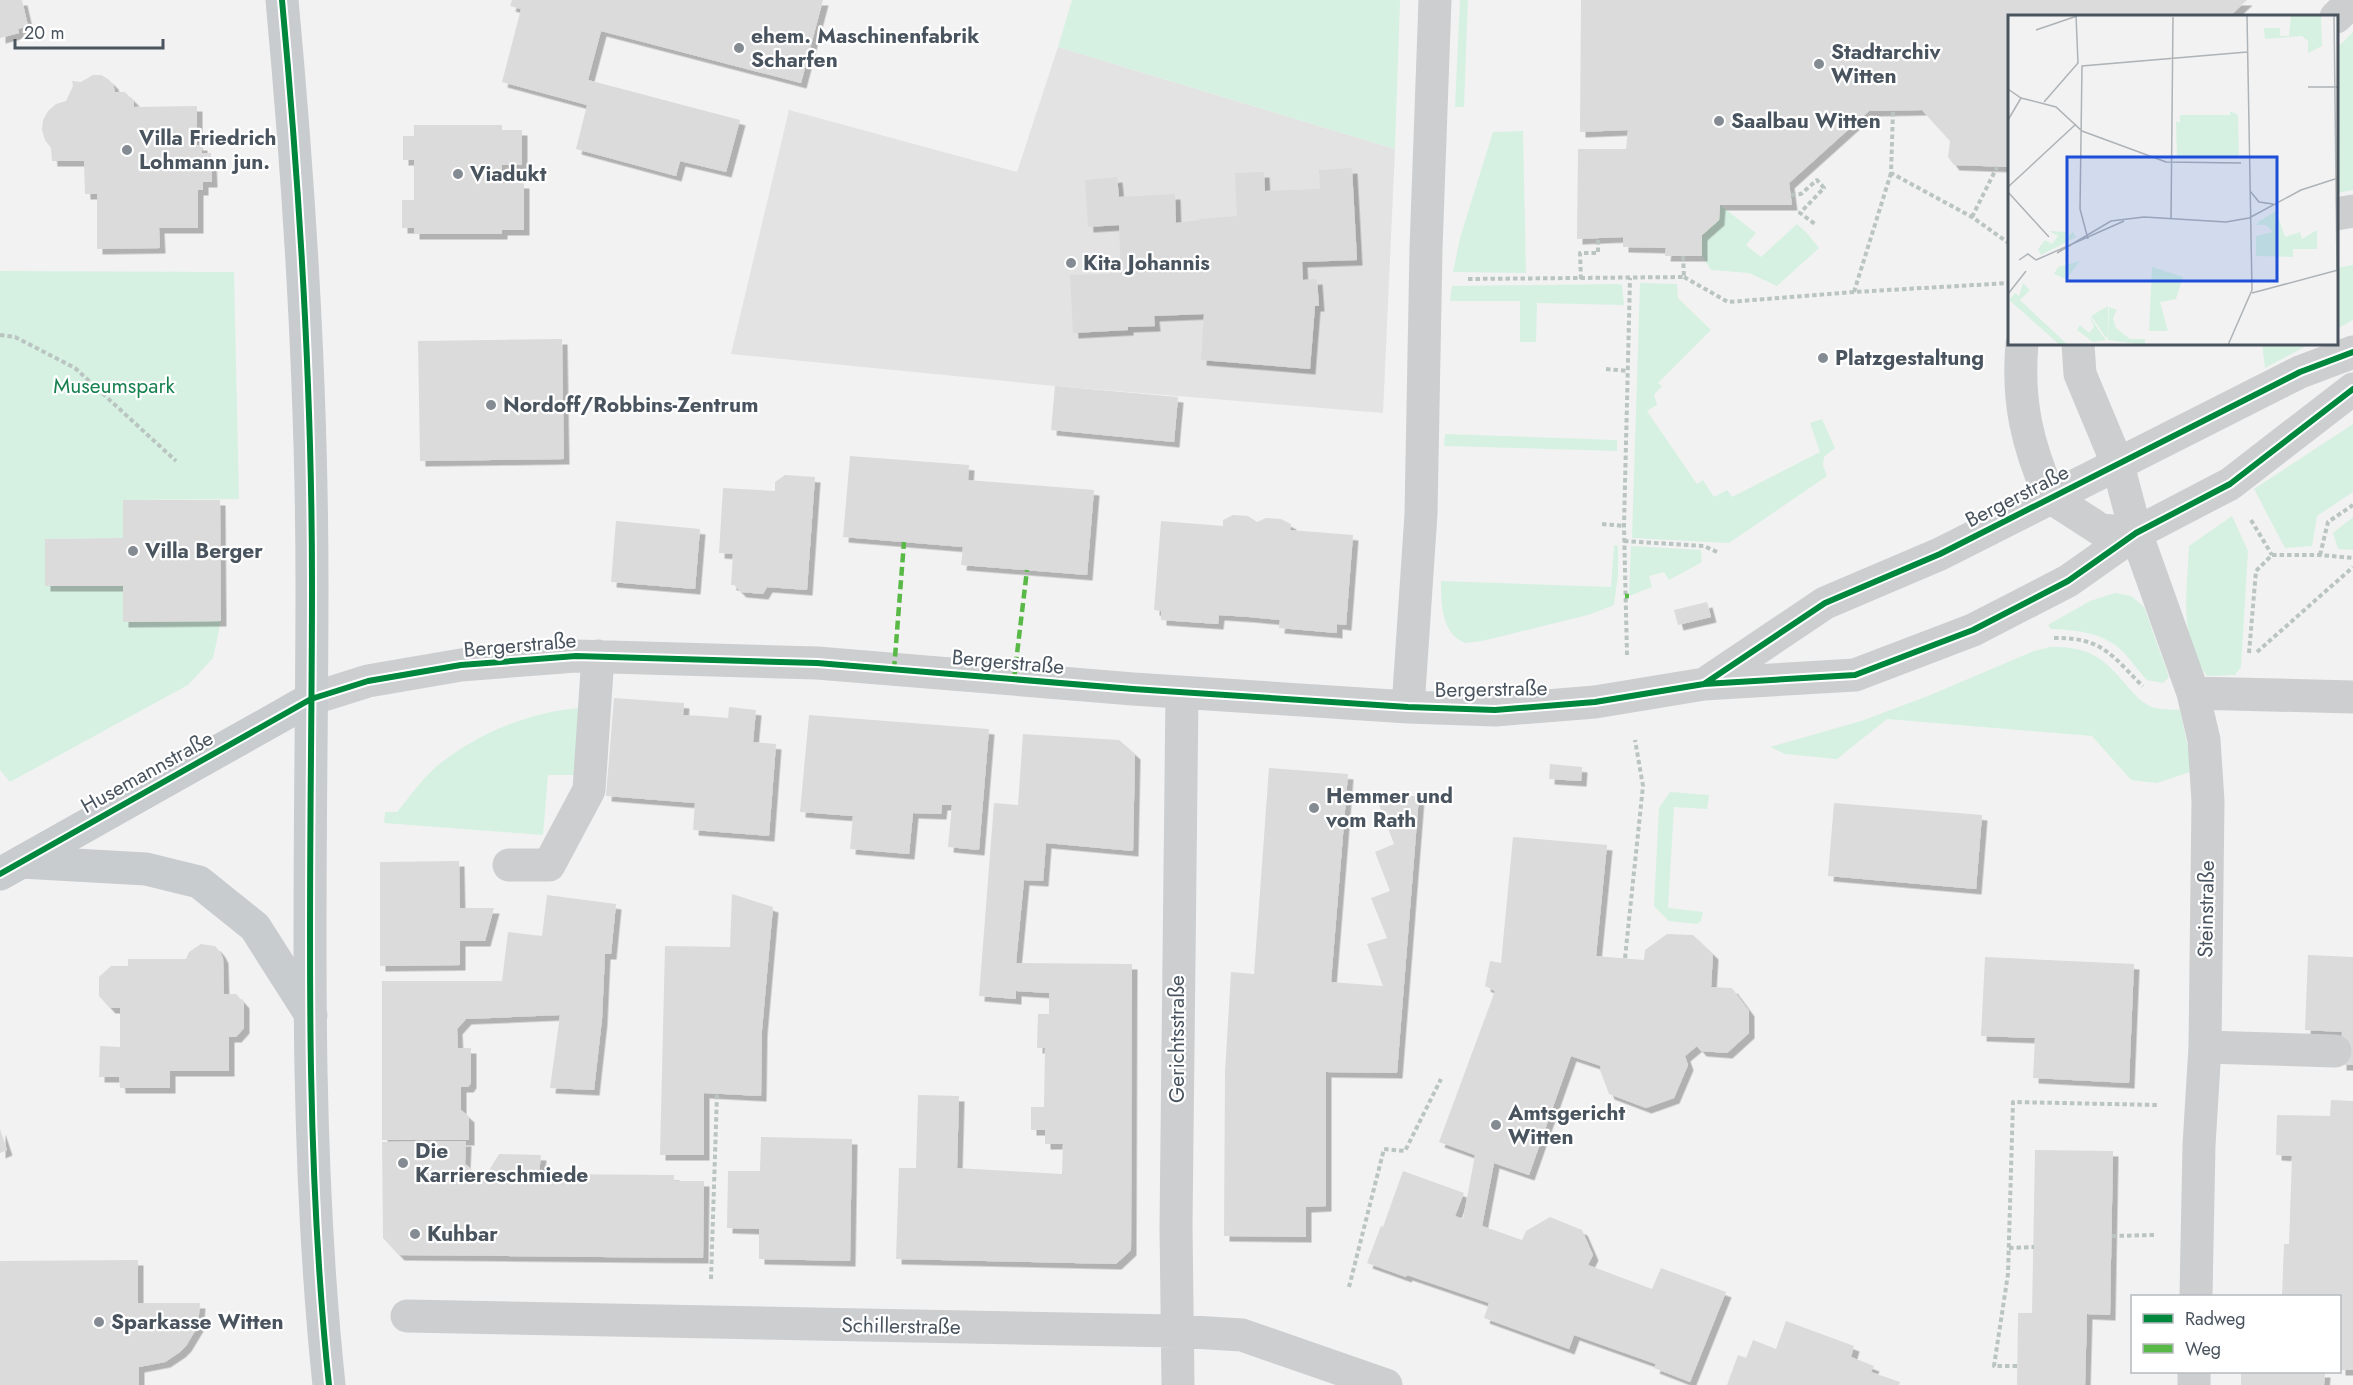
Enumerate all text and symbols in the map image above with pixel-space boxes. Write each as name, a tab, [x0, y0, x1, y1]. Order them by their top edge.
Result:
scale bar	[15, 12, 164, 50]
inset map	[2008, 15, 2338, 345]
text: 20 m	[24, 20, 64, 46]
place label: ehem. Maschinenfabrik Scharfen	[751, 21, 979, 75]
place label: Stadtarchiv Witten	[1831, 37, 1942, 91]
marker: ehem. Maschinenfabrik Scharfen	[732, 41, 746, 55]
marker: Stadtarchiv Witten	[1812, 57, 1826, 71]
place label: Saalbau Witten	[1731, 106, 1881, 136]
marker: Saalbau Witten	[1712, 114, 1726, 128]
place label: Villa Friedrich Lohmann jun.	[138, 123, 277, 177]
marker: Villa Friedrich Lohmann jun.	[120, 143, 134, 157]
place label: Viadukt	[469, 159, 547, 189]
marker: Viadukt	[451, 167, 465, 181]
place label: Kita Johannis	[1083, 248, 1210, 278]
marker: Kita Johannis	[1064, 256, 1078, 270]
place label: Platzgestaltung	[1835, 343, 1984, 373]
marker: Platzgestaltung	[1816, 351, 1830, 365]
park label: Museumspark	[53, 371, 176, 401]
place label: Nordoff/Robbins-Zentrum	[503, 390, 758, 420]
marker: Nordoff/Robbins-Zentrum	[484, 398, 498, 412]
street label: Bergerstraße	[1960, 457, 2074, 535]
place label: Villa Berger	[144, 536, 263, 566]
marker: Villa Berger	[126, 544, 140, 558]
street label: Bergerstraße	[462, 625, 578, 665]
street label: Bergerstraße	[950, 642, 1066, 682]
street label: Bergerstraße	[1434, 673, 1548, 705]
street label: Husemannstraße	[75, 723, 219, 821]
place label: Hemmer und vom Rath	[1325, 781, 1453, 835]
marker: Hemmer und vom Rath	[1307, 801, 1321, 815]
street label: Steinstraße	[2190, 860, 2222, 958]
street label: Gerichtsstraße	[1162, 975, 1192, 1103]
place label: Amtsgericht Witten	[1507, 1098, 1626, 1152]
marker: Amtsgericht Witten	[1489, 1118, 1503, 1132]
place label: Die Karriereschmiede	[415, 1136, 588, 1190]
marker: Die Karriereschmiede	[396, 1156, 410, 1170]
place label: Kuhbar	[427, 1219, 498, 1249]
marker: Kuhbar	[408, 1227, 422, 1241]
legend	[2131, 1295, 2341, 1373]
text: Radweg	[2185, 1306, 2246, 1332]
place label: Sparkasse Witten	[111, 1307, 284, 1337]
street label: Schillerstraße	[841, 1310, 961, 1342]
marker: Sparkasse Witten	[92, 1315, 106, 1329]
text: Weg	[2185, 1336, 2221, 1362]

